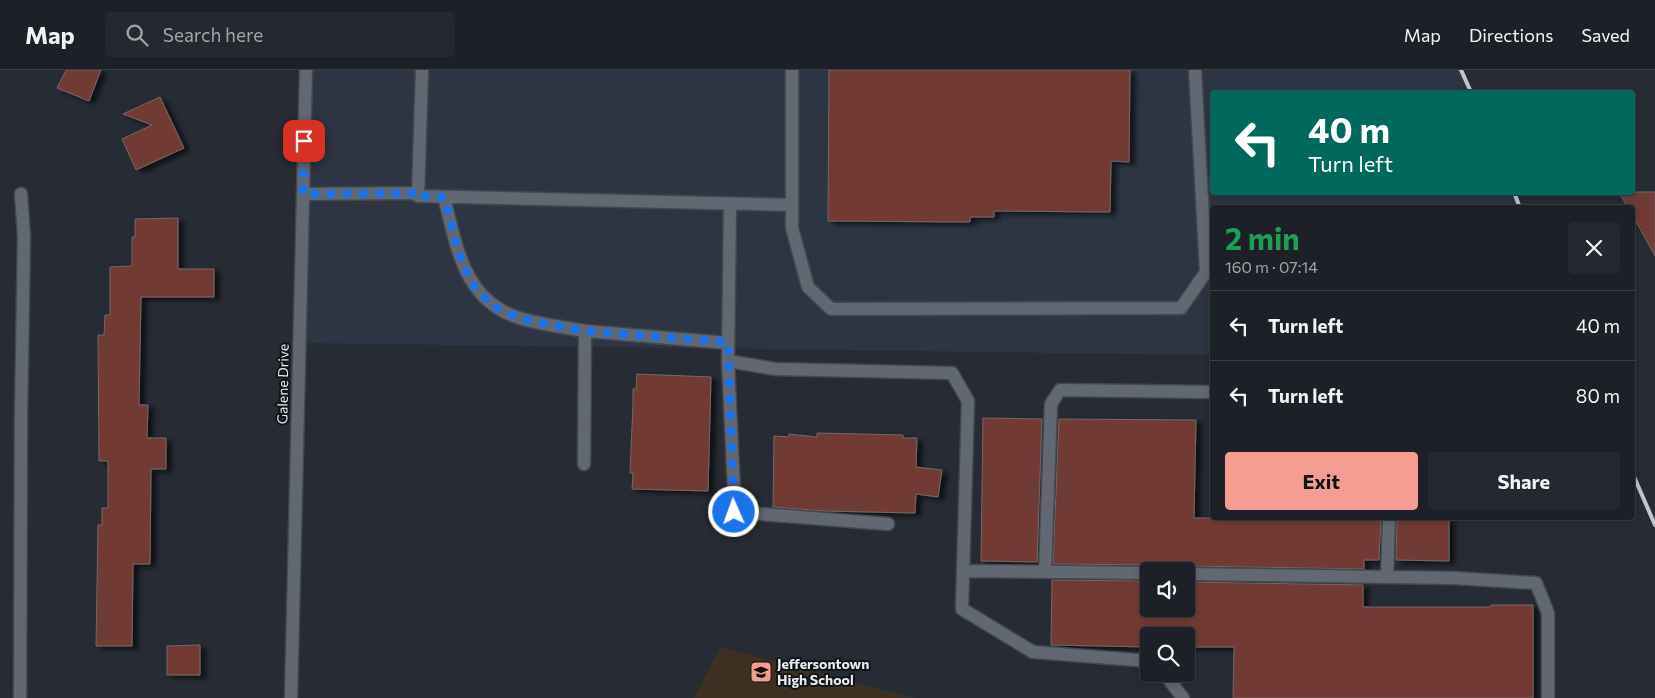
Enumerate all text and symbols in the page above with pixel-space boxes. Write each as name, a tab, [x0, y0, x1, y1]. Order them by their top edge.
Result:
search box	[105, 12, 455, 57]
text: Map	[25, 20, 75, 49]
icon: search	[123, 21, 151, 49]
text: Search here	[163, 23, 263, 46]
text: Map	[1404, 24, 1441, 46]
text: Directions	[1469, 24, 1553, 46]
text: Saved	[1581, 24, 1630, 46]
text: 40 m	[1308, 107, 1390, 150]
icon: left	[1225, 110, 1290, 175]
pin	[283, 120, 325, 162]
icon: arrive	[290, 127, 318, 155]
text: Turn left	[1308, 150, 1393, 177]
text: 2 min	[1225, 219, 1300, 256]
button: close	[1568, 222, 1620, 274]
text: 160 m · 07:14	[1225, 257, 1318, 276]
icon: left	[1225, 312, 1253, 340]
text: Turn left	[1268, 314, 1343, 337]
text: 40 m	[1576, 314, 1620, 337]
street label: Galene Drive	[273, 344, 292, 424]
icon: left	[1225, 382, 1253, 410]
text: Turn left	[1268, 384, 1343, 407]
text: 80 m	[1576, 384, 1620, 407]
button: Exit	[1225, 452, 1418, 510]
button: Share	[1428, 452, 1620, 510]
position arrow	[707, 485, 759, 537]
map controls	[1140, 562, 1195, 682]
button: sound	[1140, 562, 1195, 617]
button: search	[1140, 627, 1195, 682]
place label: Jeffersontown High School	[777, 655, 869, 688]
school or university icon: Jeffersontown High School	[749, 660, 773, 684]

